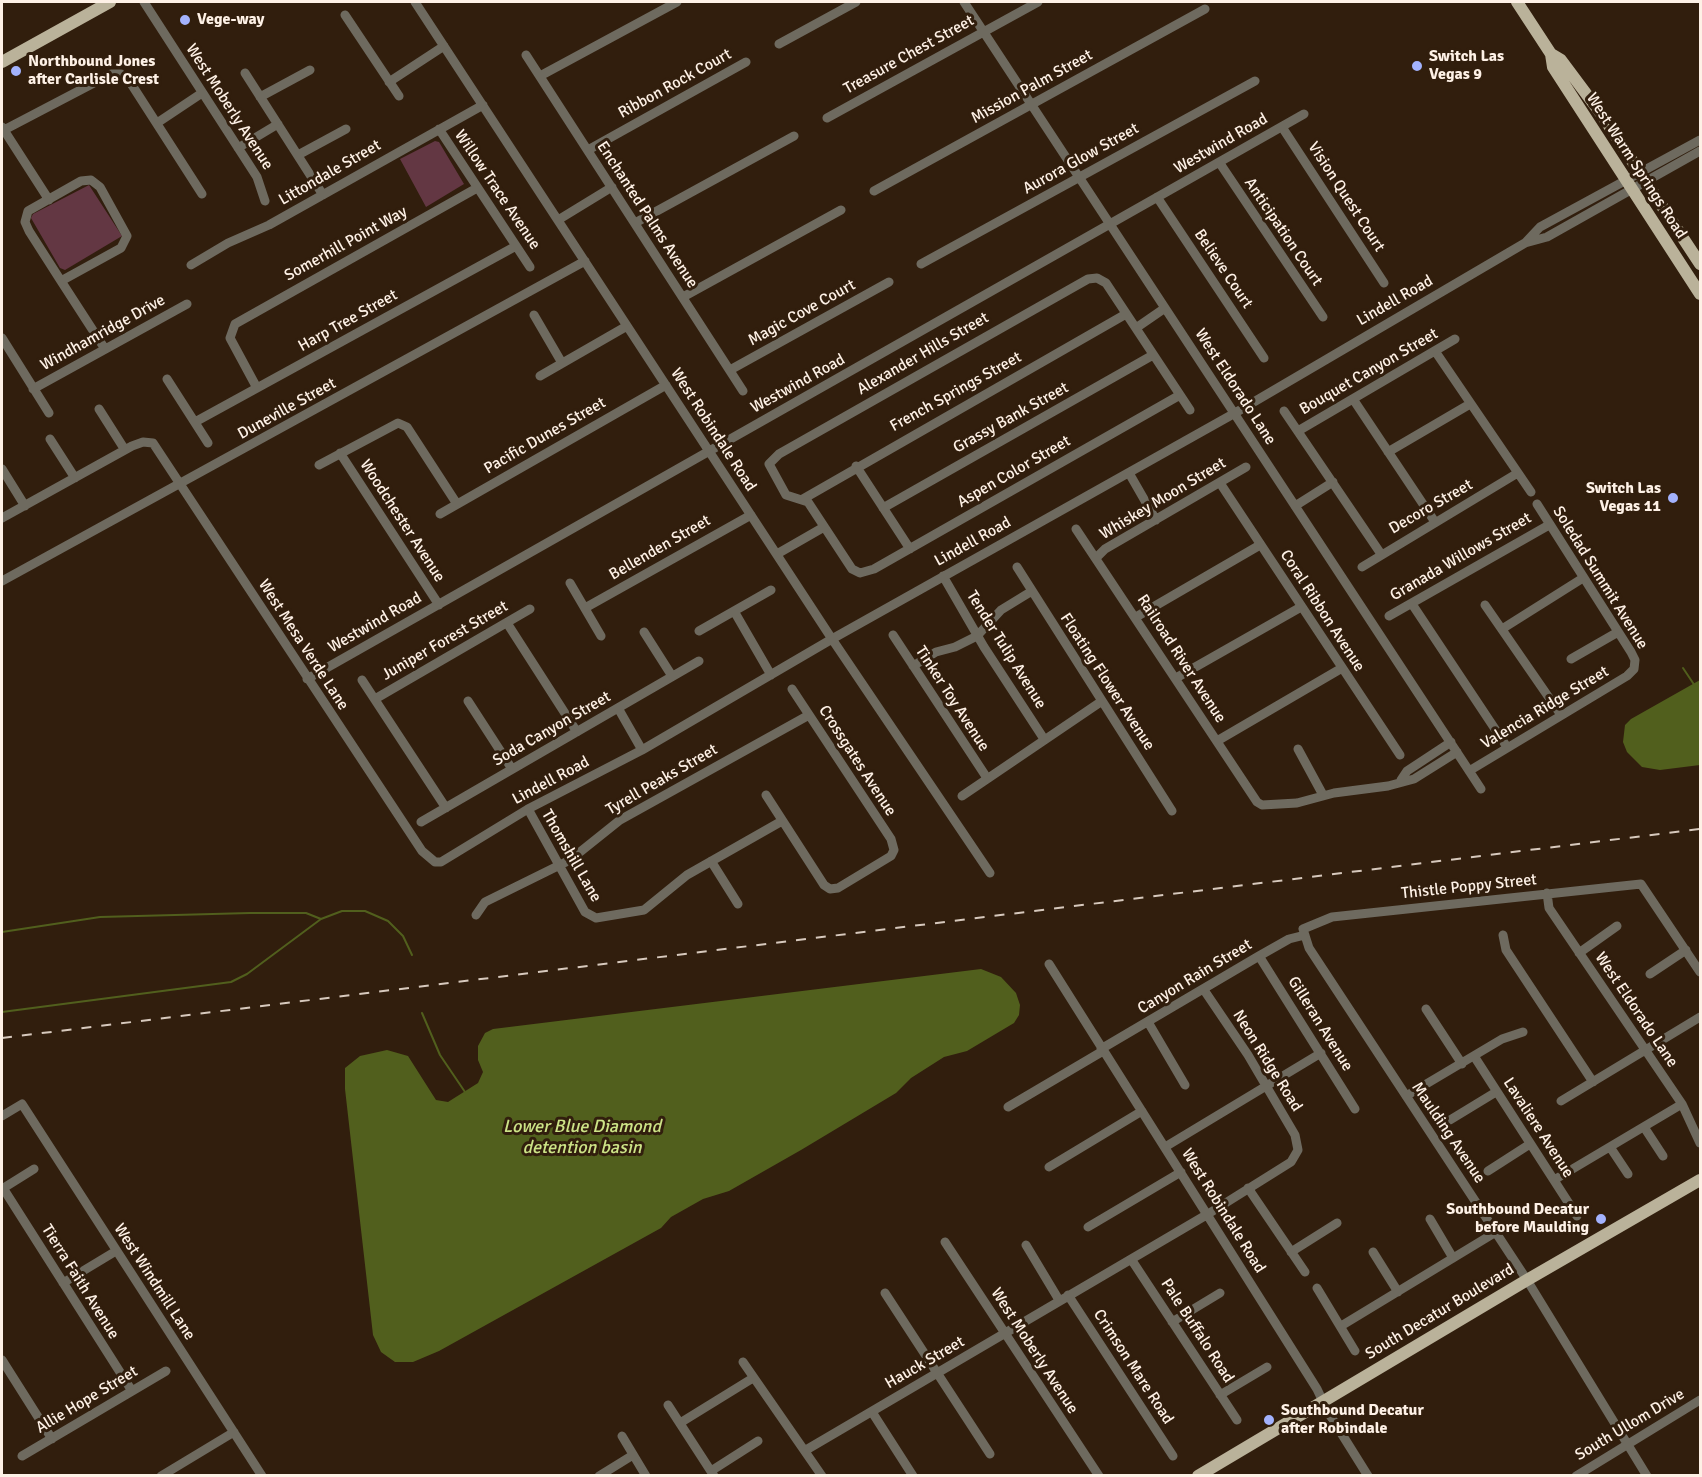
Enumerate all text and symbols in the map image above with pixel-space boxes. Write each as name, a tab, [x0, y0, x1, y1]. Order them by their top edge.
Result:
place label: Vege-way	[197, 10, 264, 30]
street label: Treasure Chest Street	[841, 11, 977, 99]
marker: Vege-way	[178, 13, 192, 27]
street label: West Moberly Avenue	[181, 40, 277, 174]
street label: Ribbon Rock Court	[615, 45, 735, 123]
street label: Mission Palm Street	[968, 46, 1096, 128]
place label: Switch Las Vegas 9	[1429, 47, 1504, 85]
place label: Northbound Jones after Carlisle Crest	[28, 52, 159, 90]
marker: Switch Las Vegas 9	[1410, 59, 1424, 73]
marker: Northbound Jones after Carlisle Crest	[9, 64, 23, 78]
street label: West Warm Springs Road	[1582, 89, 1690, 243]
street label: Westwind Road	[1171, 109, 1271, 179]
street label: Aurora Glow Street	[1020, 119, 1142, 199]
street label: Willow Trace Avenue	[450, 127, 544, 253]
street label: Littondale Street	[276, 136, 384, 210]
street label: Enchanted Palms Avenue	[592, 138, 702, 292]
street label: Vision Quest Court	[1303, 138, 1389, 256]
street label: Anticipation Court	[1240, 174, 1326, 290]
street label: Somerhill Point Way	[281, 202, 411, 286]
street label: Believe Court	[1189, 226, 1257, 312]
street label: Lindell Road	[1354, 272, 1436, 330]
street label: Magic Cove Court	[745, 276, 859, 350]
street label: Harp Tree Street	[295, 286, 401, 356]
street label: Windhamridge Drive	[37, 291, 169, 375]
street label: Alexander Hills Street	[854, 309, 992, 399]
street label: West Eldorado Lane	[1190, 325, 1280, 449]
street label: Bouquet Canyon Street	[1296, 325, 1442, 419]
street label: French Springs Street	[887, 348, 1025, 436]
street label: Westwind Road	[748, 350, 848, 418]
street label: West Robindale Road	[666, 365, 760, 495]
street label: Duneville Street	[235, 374, 339, 444]
street label: Grassy Bank Street	[950, 378, 1072, 458]
street label: Pacific Dunes Street	[481, 393, 609, 479]
street label: Aspen Color Street	[954, 432, 1074, 512]
street label: Whiskey Moon Street	[1096, 454, 1230, 544]
street label: Woodchester Avenue	[355, 456, 449, 586]
street label: Decoro Street	[1386, 475, 1476, 539]
place label: Switch Las Vegas 11	[1586, 479, 1661, 517]
marker: Switch Las Vegas 11	[1666, 491, 1680, 505]
street label: Soledad Summit Avenue	[1548, 503, 1652, 653]
street label: Granada Willows Street	[1387, 509, 1535, 605]
street label: Bellenden Street	[606, 511, 714, 585]
street label: Lindell Road	[931, 513, 1015, 571]
street label: Coral Ribbon Avenue	[1275, 546, 1369, 676]
street label: West Mesa Verde Lane	[254, 576, 352, 714]
street label: Tender Tulip Avenue	[962, 587, 1050, 713]
street label: Westwind Road	[325, 588, 425, 658]
street label: Railroad River Avenue	[1132, 591, 1230, 727]
street label: Juniper Forest Street	[378, 597, 512, 685]
street label: Floating Flower Avenue	[1055, 610, 1159, 754]
street label: Tinker Toy Avenue	[911, 643, 993, 755]
street label: Valencia Ridge Street	[1478, 662, 1612, 754]
street label: Soda Canyon Street	[490, 687, 614, 771]
street label: Crossgates Avenue	[814, 702, 900, 820]
street label: Tyrell Peaks Street	[603, 740, 721, 820]
street label: Lindell Road	[509, 753, 593, 809]
street label: Thomshill Lane	[537, 806, 605, 906]
street label: Thistle Poppy Street	[1400, 870, 1538, 904]
street label: Canyon Rain Street	[1134, 935, 1256, 1019]
street label: West Eldorado Lane	[1590, 949, 1682, 1071]
street label: Gilleran Avenue	[1283, 973, 1357, 1075]
street label: Neon Ridge Road	[1228, 1007, 1306, 1115]
street label: Lavaliere Avenue	[1498, 1074, 1578, 1182]
street label: Maulding Avenue	[1407, 1079, 1489, 1187]
water label: Lower Blue Diamond detention basin	[503, 1116, 661, 1158]
street label: West Robindale Road	[1177, 1145, 1269, 1277]
place label: Southbound Decatur before Maulding	[1446, 1200, 1589, 1238]
marker: Southbound Decatur before Maulding	[1594, 1212, 1608, 1226]
street label: West Windmill Lane	[109, 1220, 199, 1344]
street label: Tierra Faith Avenue	[37, 1221, 123, 1343]
street label: South Decatur Boulevard	[1362, 1260, 1518, 1364]
street label: Pale Buffalo Road	[1156, 1275, 1238, 1387]
street label: West Moberly Avenue	[986, 1284, 1082, 1418]
street label: Crimson Mare Road	[1089, 1306, 1177, 1428]
street label: Hauck Street	[882, 1333, 968, 1393]
street label: Allie Hope Street	[33, 1362, 141, 1438]
street label: South Ullom Drive	[1572, 1385, 1688, 1465]
place label: Southbound Decatur after Robindale	[1281, 1401, 1424, 1439]
marker: Southbound Decatur after Robindale	[1262, 1413, 1276, 1427]

